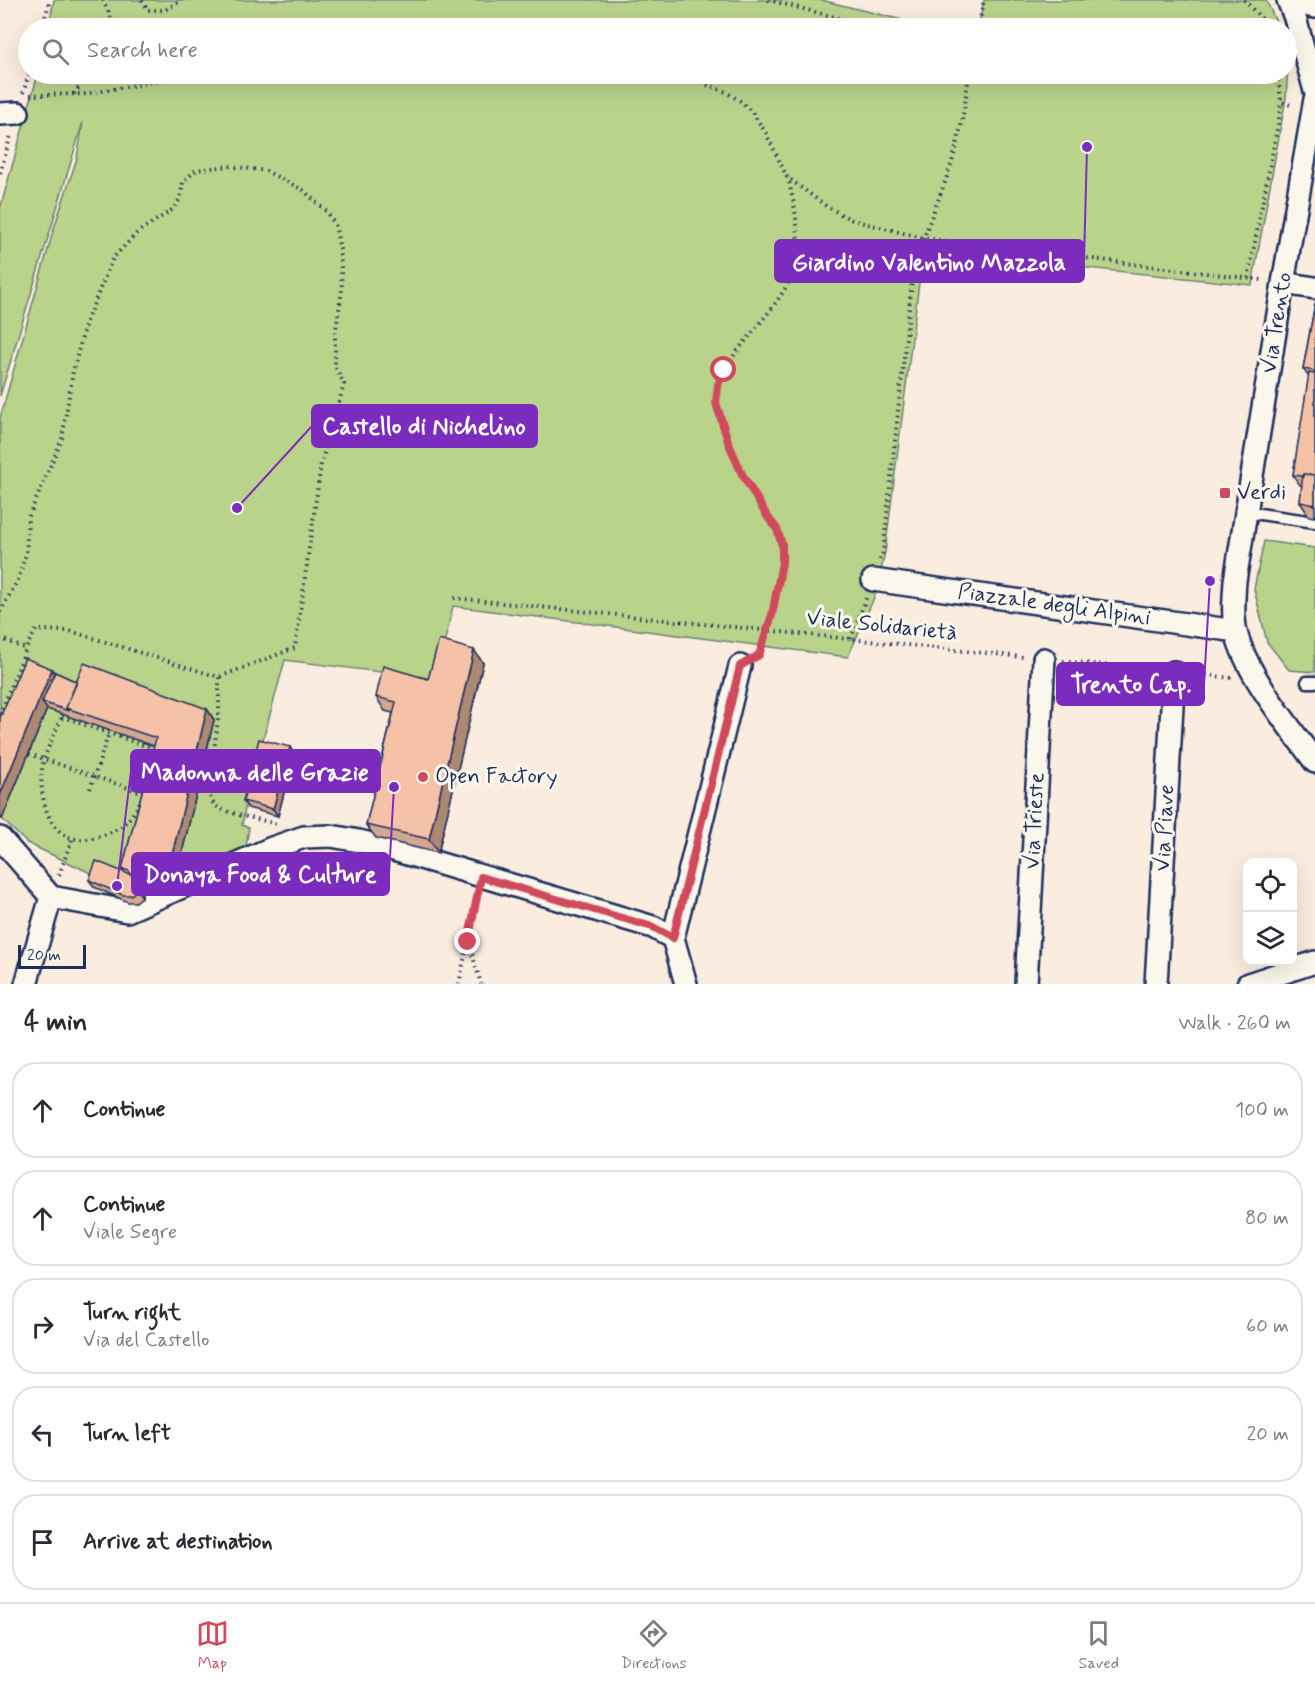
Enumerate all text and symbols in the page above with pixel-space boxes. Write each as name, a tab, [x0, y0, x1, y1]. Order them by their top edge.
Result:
search box	[18, 18, 1297, 84]
icon: search	[39, 35, 72, 68]
text: Search here	[87, 37, 198, 65]
callout: Giardino Valentino Mazzola	[775, 240, 1084, 282]
text: Giardino Valentino Mazzola	[792, 248, 1066, 279]
street label: Via Trento	[1255, 270, 1299, 376]
route start	[710, 356, 736, 382]
callout: Castello di Nichelino	[312, 405, 537, 447]
text: Castello di Nichelino	[322, 412, 526, 443]
place label: Verdi	[1237, 479, 1286, 507]
marker: Verdi	[1218, 486, 1232, 500]
street label: Piazzale degli Alpini	[955, 578, 1152, 635]
street label: Viale Solidarietà	[805, 604, 959, 648]
callout: Trento Cap.	[1057, 663, 1204, 705]
text: Trento Cap.	[1070, 670, 1192, 701]
callout: Madonna delle Grazie	[131, 750, 380, 792]
text: Madonna delle Grazie	[141, 758, 369, 789]
place label: Open Factory	[435, 763, 558, 791]
marker: Open Factory	[416, 770, 430, 784]
street label: Via Trieste	[1018, 772, 1052, 870]
street label: Via Piave	[1149, 784, 1181, 872]
callout: Donaya Food & Culture	[132, 853, 389, 895]
map controls	[1243, 858, 1297, 966]
button: locate	[1243, 858, 1297, 912]
text: Donaya Food & Culture	[143, 860, 377, 891]
button: layers	[1243, 912, 1297, 966]
route end	[454, 928, 480, 954]
scale bar	[18, 942, 86, 970]
text: 20 m	[27, 945, 61, 966]
text: 4 min	[24, 1006, 87, 1040]
text: Walk · 260 m	[1178, 1010, 1291, 1037]
icon: ahead	[26, 1094, 59, 1127]
text: Continue	[83, 1096, 165, 1124]
text: 100 m	[1235, 1097, 1289, 1124]
text: Continue	[83, 1191, 165, 1219]
icon: ahead	[26, 1202, 59, 1235]
text: 80 m	[1245, 1205, 1289, 1232]
text: Viale Segre	[83, 1219, 177, 1246]
text: Turn right	[83, 1299, 181, 1327]
icon: right	[26, 1310, 59, 1343]
text: 60 m	[1246, 1313, 1289, 1340]
text: Via del Castello	[83, 1327, 209, 1354]
icon: left	[26, 1418, 59, 1451]
text: Turn left	[83, 1420, 171, 1448]
text: 20 m	[1246, 1421, 1289, 1448]
icon: arrive	[26, 1526, 59, 1559]
text: Arrive at destination	[83, 1528, 273, 1556]
tab: Map	[196, 1617, 229, 1674]
tab: Directions	[621, 1617, 687, 1674]
tab: Saved	[1079, 1617, 1119, 1674]

